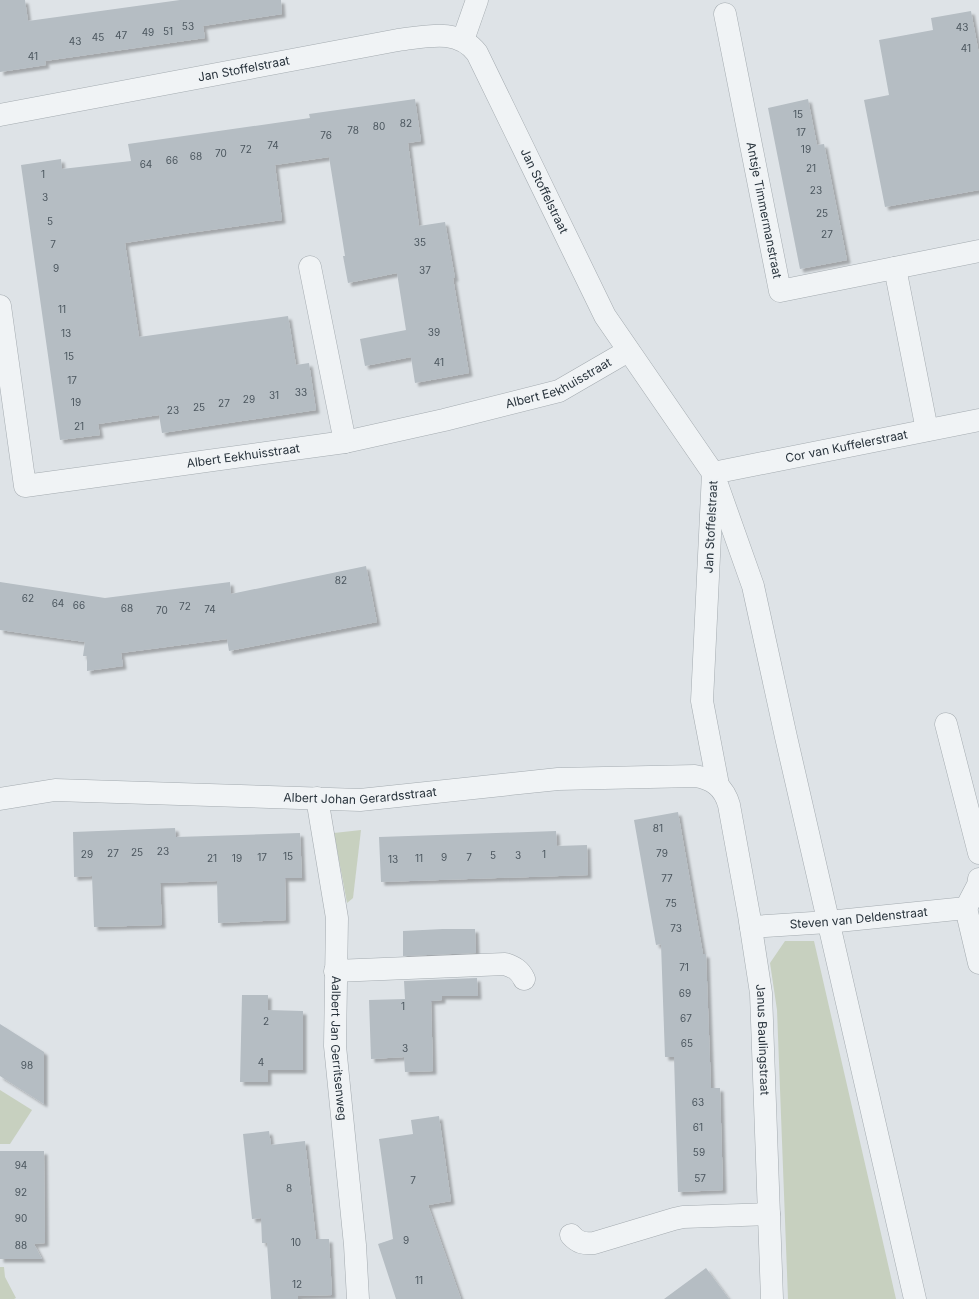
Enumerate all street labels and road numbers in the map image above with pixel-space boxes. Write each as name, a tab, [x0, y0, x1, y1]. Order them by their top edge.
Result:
street label: Jan Stoffelstraat	[197, 53, 291, 85]
street label: Antsje Timmermanstraat	[744, 141, 785, 280]
street label: Jan Stoffelstraat	[517, 146, 572, 236]
street label: Albert Eekhuisstraat	[504, 354, 614, 411]
street label: Cor van Kuffelerstraat	[784, 426, 909, 465]
street label: Albert Eekhuisstraat	[186, 440, 301, 471]
street label: Jan Stoffelstraat	[701, 480, 720, 574]
street label: Albert Johan Gerardsstraat	[283, 784, 437, 807]
street label: Steven van Deldenstraat	[789, 904, 928, 931]
street label: Aalbert Jan Gerritsenweg	[328, 976, 350, 1121]
street label: Janus Baulingstraat	[753, 983, 773, 1096]

